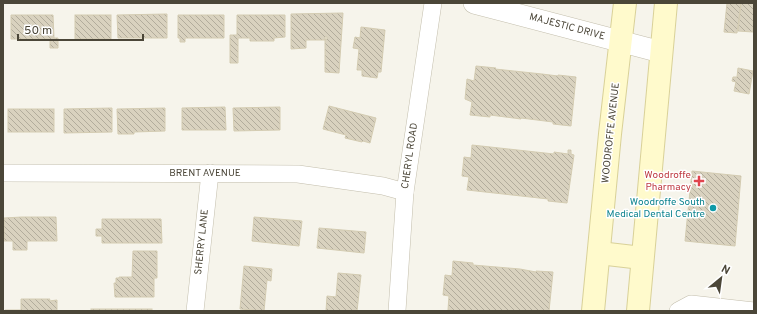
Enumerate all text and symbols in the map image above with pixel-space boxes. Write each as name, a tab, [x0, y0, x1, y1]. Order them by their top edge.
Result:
street label: MAJESTIC DRIVE	[528, 11, 606, 43]
scale bar	[18, 16, 143, 42]
text: 50 m	[24, 23, 52, 39]
street label: WOODROFFE AVENUE	[599, 82, 623, 184]
street label: CHERYL ROAD	[399, 122, 421, 190]
street label: BRENT AVENUE	[169, 167, 241, 180]
place label: Woodroffe Pharmacy	[644, 169, 691, 194]
marker: Woodroffe Pharmacy	[694, 176, 704, 186]
place label: Woodroffe South Medical Dental Centre	[607, 196, 705, 221]
marker: Woodroffe South Medical Dental Centre	[708, 203, 718, 213]
street label: SHERRY LANE	[192, 209, 212, 275]
north arrow	[701, 258, 741, 298]
text: N	[719, 262, 732, 278]

